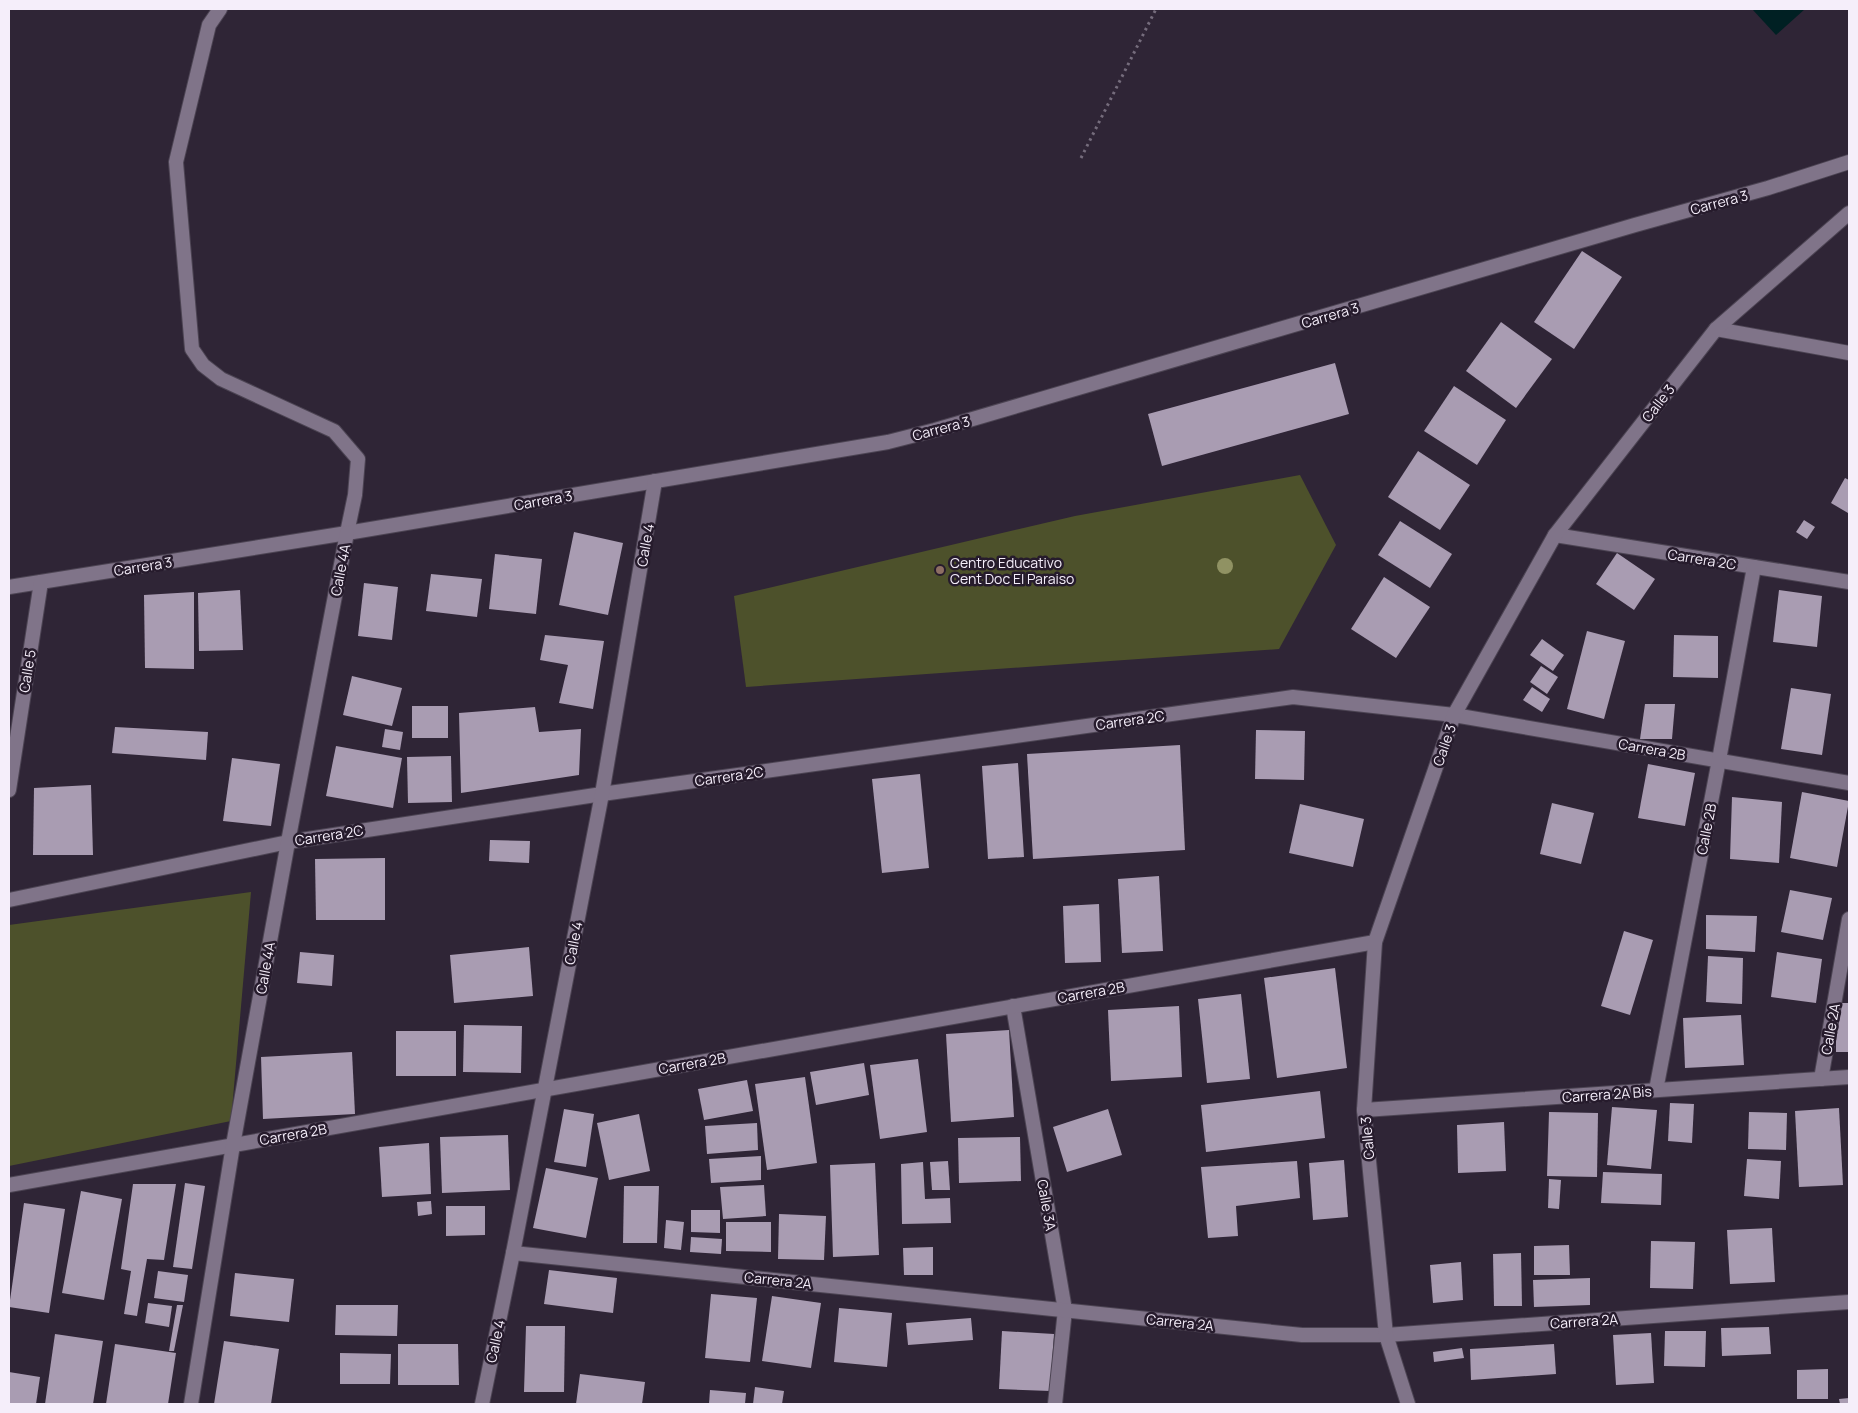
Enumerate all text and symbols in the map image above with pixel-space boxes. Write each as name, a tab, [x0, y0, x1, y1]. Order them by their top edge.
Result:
street label: Carrera 3	[1688, 185, 1750, 219]
street label: Carrera 3	[1299, 298, 1361, 332]
street label: Calle 3	[1637, 380, 1679, 426]
street label: Carrera 3	[910, 411, 972, 445]
street label: Carrera 3	[512, 486, 574, 514]
street label: Calle 4	[632, 522, 658, 568]
street label: Calle 4A	[326, 542, 354, 598]
street label: Carrera 2C	[1666, 544, 1738, 574]
street label: Carrera 3	[112, 552, 174, 580]
place label: Centro Educativo Cent Doc El Paraiso	[950, 553, 1074, 588]
marker: Centro Educativo Cent Doc El Paraiso	[934, 564, 946, 576]
street label: Calle 5	[14, 648, 40, 694]
street label: Carrera 2C	[1094, 706, 1166, 734]
street label: Calle 3	[1428, 722, 1460, 768]
street label: Carrera 2B	[1617, 734, 1687, 764]
street label: Carrera 2C	[693, 762, 765, 790]
street label: Calle 2B	[1692, 801, 1720, 856]
street label: Carrera 2C	[293, 820, 365, 850]
street label: Calle 4	[560, 920, 586, 966]
street label: Calle 4A	[251, 940, 279, 996]
street label: Carrera 2B	[1056, 977, 1126, 1007]
street label: Calle 2A	[1816, 1002, 1844, 1056]
street label: Carrera 2B	[657, 1048, 727, 1078]
street label: Carrera 2A Bis	[1562, 1081, 1652, 1107]
street label: Calle 3	[1356, 1116, 1378, 1160]
street label: Carrera 2B	[258, 1119, 328, 1149]
street label: Calle 3A	[1033, 1178, 1061, 1232]
street label: Carrera 2A	[743, 1267, 813, 1293]
street label: Carrera 2A	[1145, 1309, 1215, 1335]
street label: Carrera 2A	[1549, 1309, 1619, 1333]
street label: Calle 4	[481, 1318, 509, 1364]

